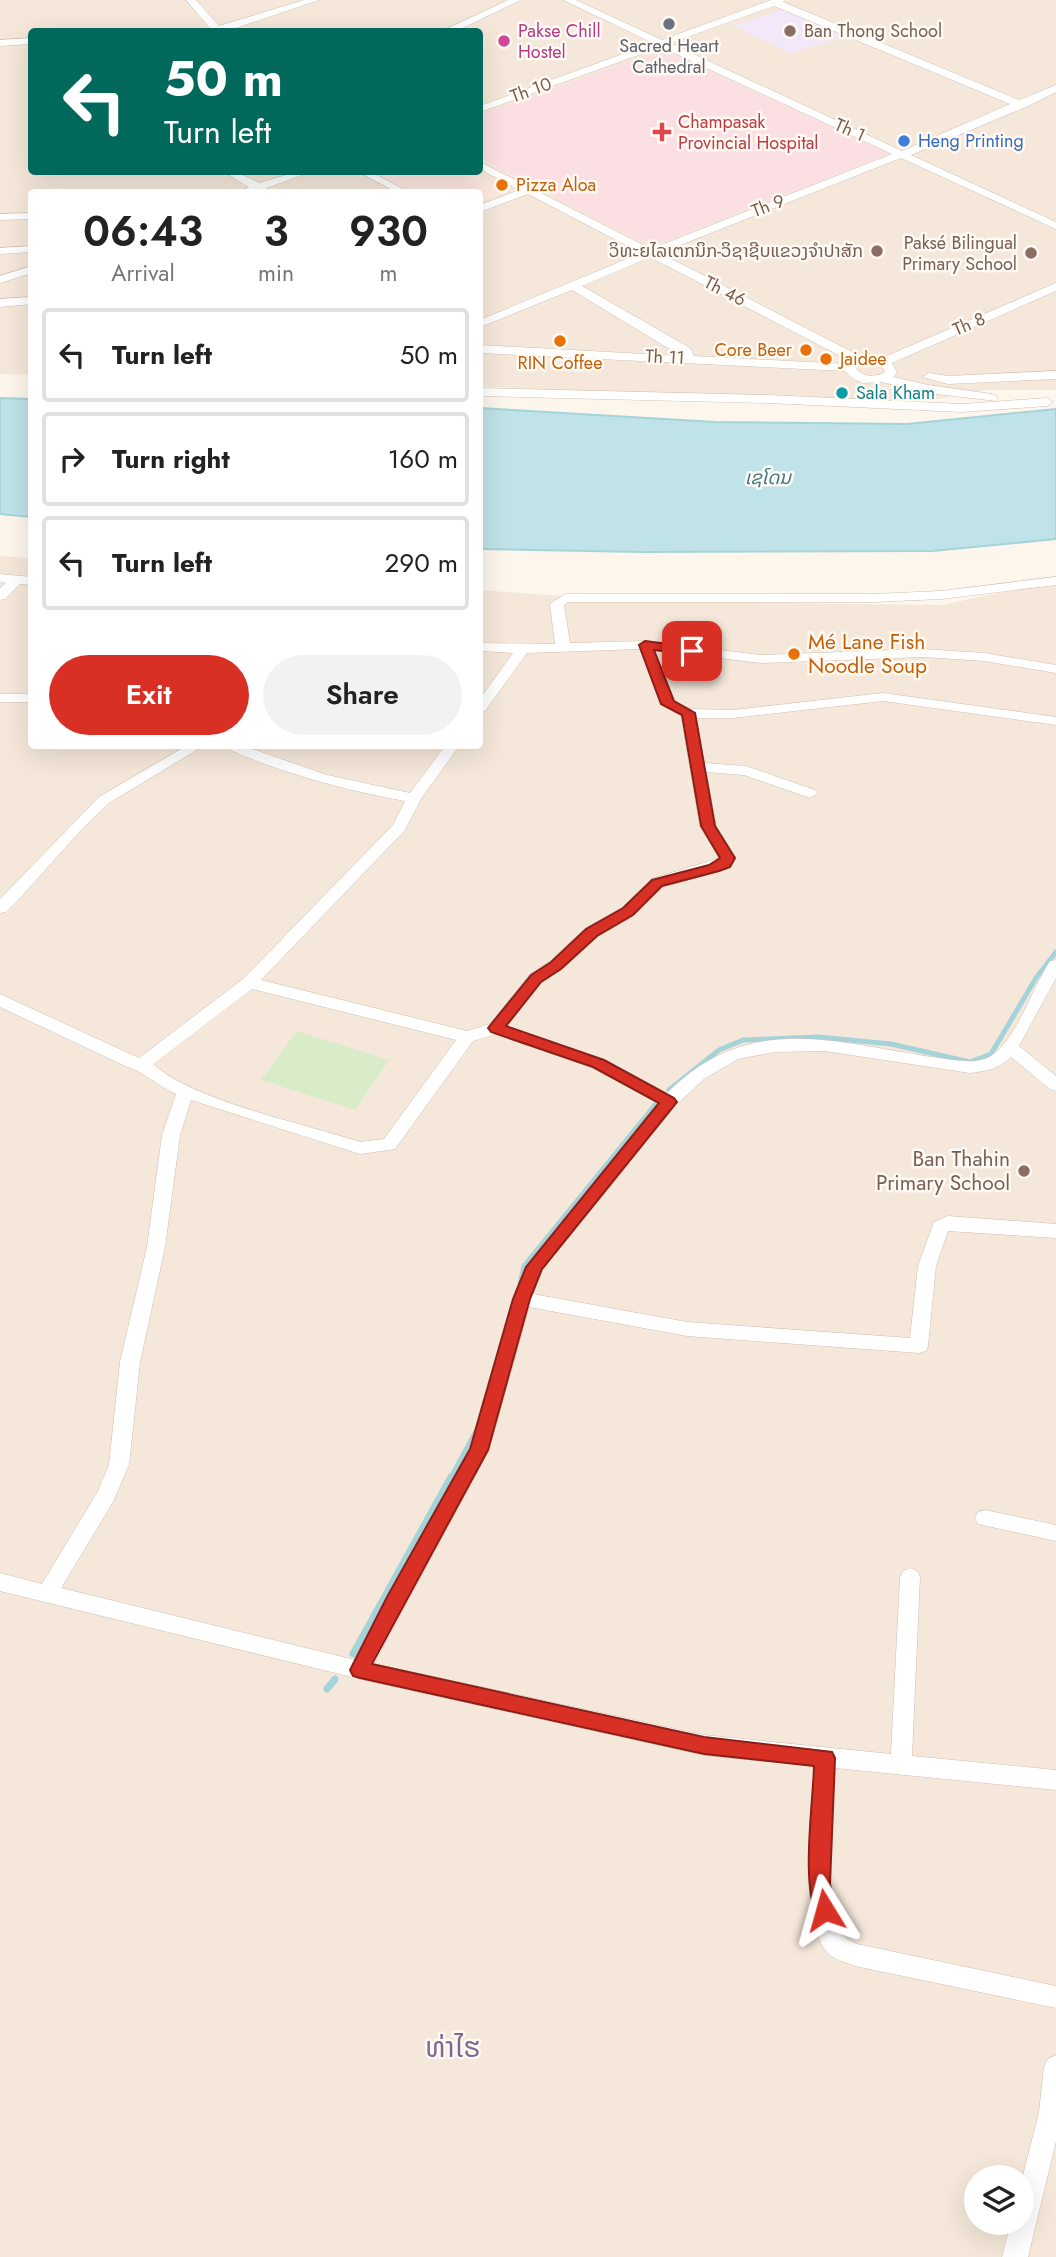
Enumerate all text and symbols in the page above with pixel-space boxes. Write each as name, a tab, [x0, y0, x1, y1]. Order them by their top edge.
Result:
marker: Sacred Heart Cathedral	[661, 16, 677, 32]
place label: Pakse Chill Hostel	[518, 18, 601, 65]
place label: Ban Thong School	[804, 18, 942, 44]
marker: Ban Thong School	[782, 23, 798, 39]
marker: Pakse Chill Hostel	[496, 33, 512, 49]
place label: Sacred Heart Cathedral	[619, 33, 719, 80]
text: 50 m	[164, 44, 283, 114]
icon: left	[49, 56, 140, 147]
street label: Th 10	[507, 71, 555, 109]
text: Turn left	[164, 109, 271, 155]
place label: Champasak Provincial Hospital	[678, 109, 819, 156]
street label: Th 1	[830, 112, 870, 148]
marker: Champasak Provincial Hospital	[652, 122, 672, 142]
place label: Heng Printing	[918, 128, 1024, 154]
marker: Heng Printing	[896, 133, 912, 149]
place label: Pizza Aloa	[516, 172, 596, 198]
marker: Pizza Aloa	[494, 177, 510, 193]
street label: Th 9	[748, 188, 788, 224]
text: 06:43	[83, 201, 203, 262]
text: 3	[263, 201, 289, 262]
text: 930	[349, 201, 428, 262]
place label: Paksé Bilingual Primary School	[902, 230, 1017, 277]
place label: ວິທະຍໄລເຕກນິກ-ວິຊາຊີບແຂວງຈໍາປາສັກ	[609, 238, 863, 264]
marker: ວິທະຍໄລເຕກນິກ-ວິຊາຊີບແຂວງຈໍາປາສັກ	[869, 243, 885, 259]
marker: Paksé Bilingual Primary School	[1023, 245, 1039, 261]
text: Arrival	[111, 256, 175, 290]
text: min	[258, 256, 294, 290]
text: m	[380, 256, 397, 290]
street label: Th 46	[699, 269, 751, 313]
street label: Th 8	[949, 306, 989, 342]
marker: RIN Coffee	[552, 333, 568, 349]
icon: left	[53, 336, 91, 374]
text: Turn left	[112, 336, 212, 374]
text: 50 m	[400, 336, 458, 374]
place label: Core Beer	[715, 337, 793, 363]
marker: Core Beer	[798, 342, 814, 358]
street label: Th 11	[645, 343, 685, 371]
place label: Jaidee	[838, 346, 886, 372]
place label: RIN Coffee	[518, 350, 602, 376]
marker: Jaidee	[818, 351, 834, 367]
place label: Sala Kham	[856, 380, 935, 406]
marker: Sala Kham	[834, 385, 850, 401]
icon: right	[53, 440, 91, 478]
text: Turn right	[112, 440, 230, 478]
text: 160 m	[388, 440, 458, 478]
water label: ເຊໂດນ	[745, 464, 792, 491]
icon: left	[53, 544, 91, 582]
text: Turn left	[112, 544, 212, 582]
text: 290 m	[385, 544, 458, 582]
pin	[662, 621, 722, 681]
place label: Mé Lane Fish Noodle Soup	[808, 627, 927, 681]
icon: arrive	[673, 632, 711, 670]
marker: Mé Lane Fish Noodle Soup	[786, 646, 802, 662]
button: Exit	[49, 655, 249, 735]
button: Share	[263, 655, 462, 735]
place label: Ban Thahin Primary School	[876, 1144, 1010, 1198]
marker: Ban Thahin Primary School	[1016, 1163, 1032, 1179]
position arrow	[788, 1873, 862, 1947]
district label: ທ່າໄຮ	[425, 2027, 481, 2068]
map controls	[964, 2165, 1034, 2235]
button: layers	[964, 2165, 1034, 2235]

